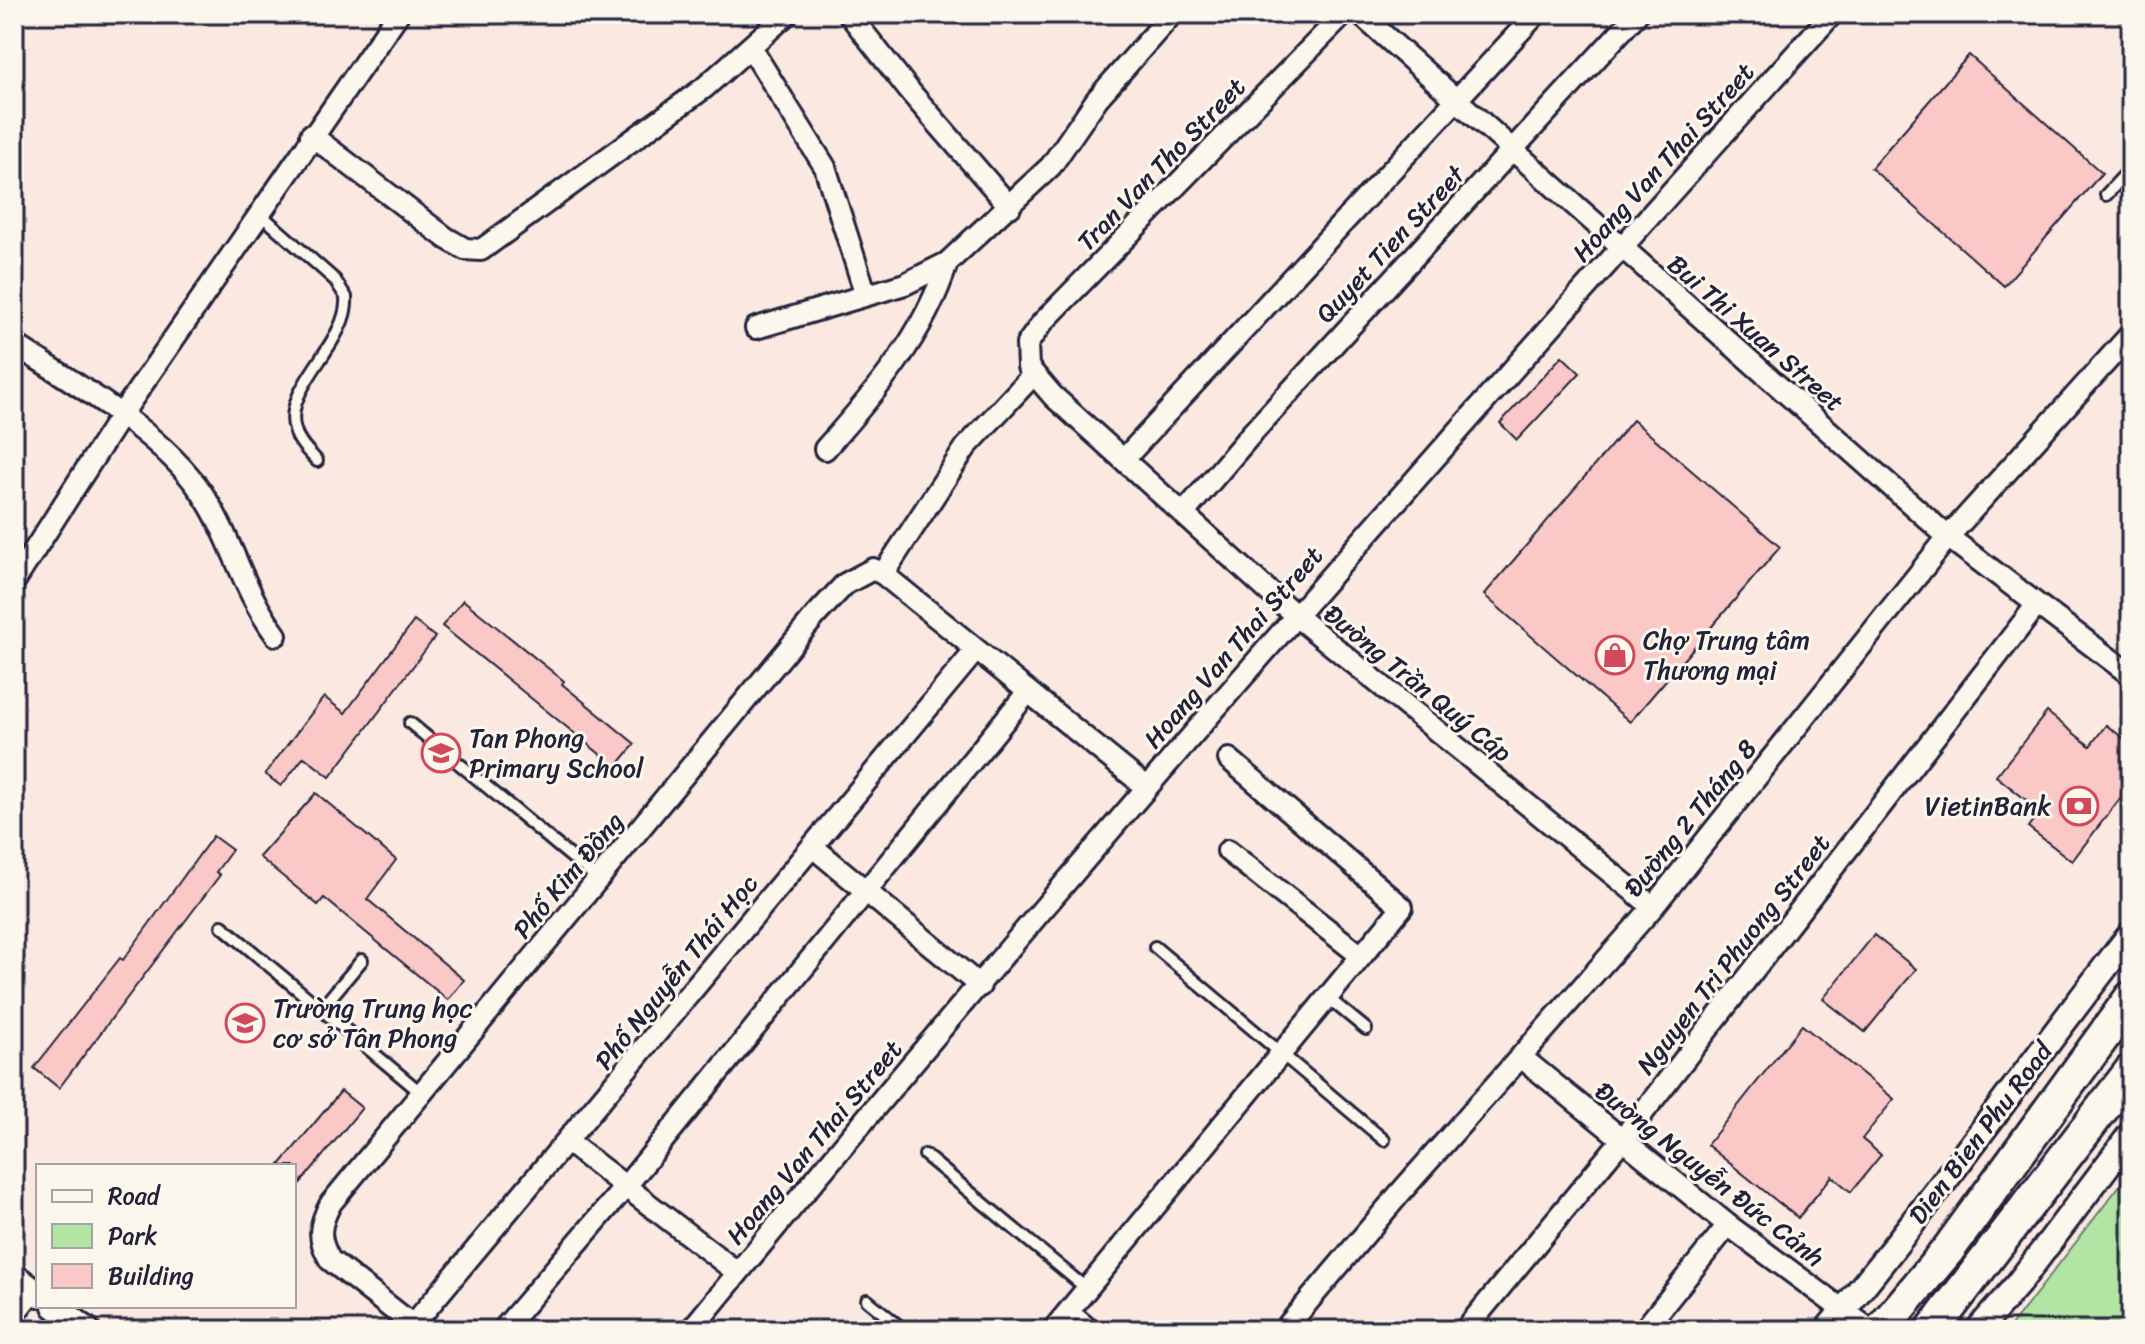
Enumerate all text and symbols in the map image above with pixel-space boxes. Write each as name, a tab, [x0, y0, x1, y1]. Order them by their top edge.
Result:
street label: Hoang Van Thai Street	[1560, 51, 1766, 273]
street label: Tran Van Tho Street	[1065, 66, 1257, 262]
street label: Quyet Tien Street	[1304, 153, 1477, 334]
street label: Bui Thi Xuan Street	[1657, 242, 1855, 424]
street label: Hoang Van Thai Street	[1131, 535, 1335, 759]
street label: Đường Trần Quý Cáp	[1313, 592, 1523, 774]
place label: Chợ Trung tâm Thương mại	[1643, 617, 1810, 693]
shop icon: Chợ Trung tâm Thương mại	[1594, 634, 1636, 676]
place label: Tan Phong Primary School	[469, 715, 644, 791]
street label: Đường 2 Tháng 8	[1611, 728, 1769, 908]
school or university icon: Tan Phong Primary School	[420, 732, 462, 774]
place label: VietinBank	[1925, 783, 2051, 829]
bank icon: VietinBank	[2058, 785, 2100, 827]
street label: Phố Kim Đồng	[501, 801, 635, 949]
street label: Nguyen Tri Phuong Street	[1624, 823, 1842, 1085]
street label: Phố Nguyễn Thái Học	[582, 864, 770, 1080]
place label: Trường Trung học cơ sở Tân Phong	[273, 985, 472, 1061]
school or university icon: Trường Trung học cơ sở Tân Phong	[224, 1002, 266, 1044]
street label: Hoang Van Thai Street	[714, 1029, 914, 1255]
street label: Dien Bien Phu Road	[1896, 1030, 2066, 1234]
street label: Đường Nguyễn Đức Cảnh	[1585, 1069, 1835, 1279]
legend	[36, 1164, 296, 1308]
text: Road	[108, 1175, 162, 1217]
text: Park	[108, 1215, 157, 1257]
text: Building	[108, 1255, 194, 1297]

